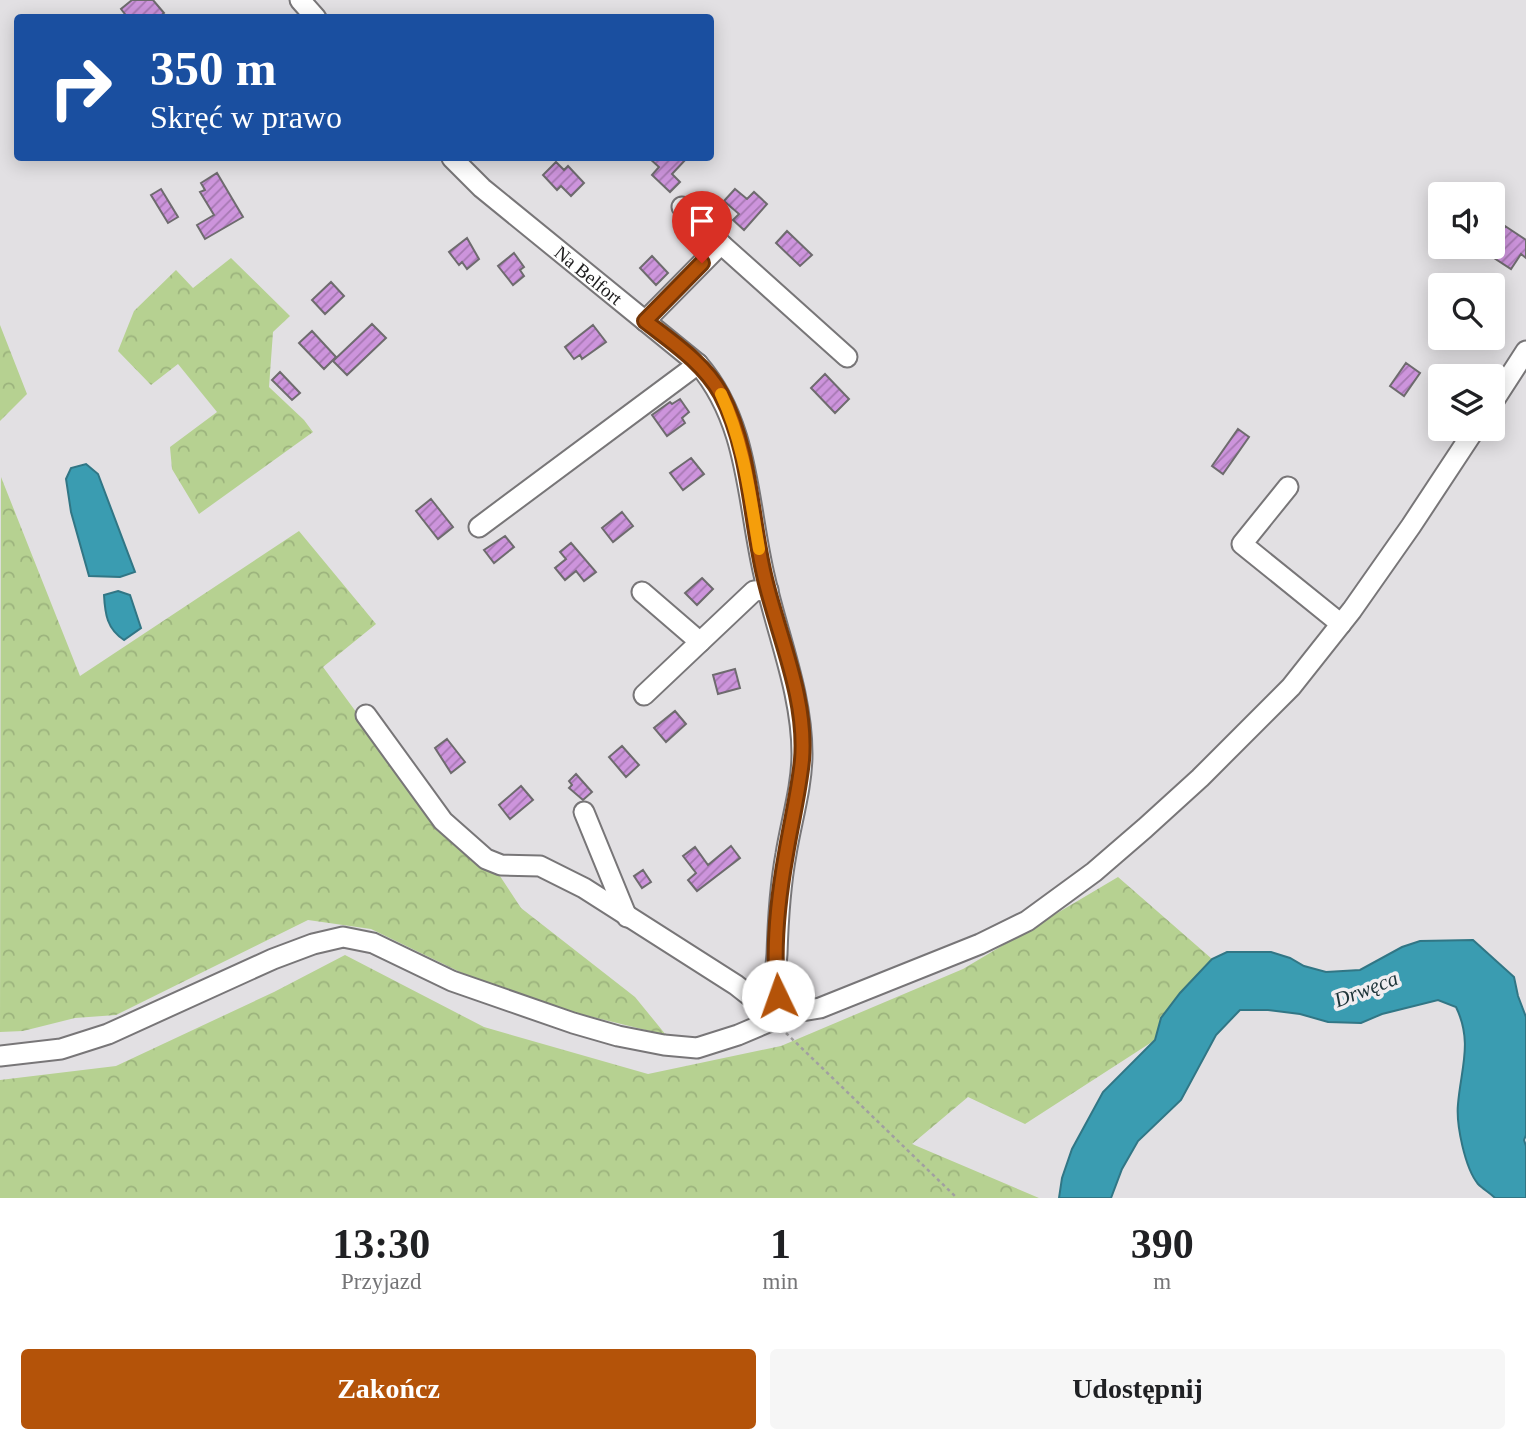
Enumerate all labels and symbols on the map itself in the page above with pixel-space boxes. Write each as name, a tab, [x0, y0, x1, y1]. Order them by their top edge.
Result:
pin	[672, 191, 732, 263]
street label: Na Belfort	[550, 242, 627, 309]
position arrow	[741, 959, 815, 1033]
water label: Drwęca	[1330, 966, 1401, 1012]

